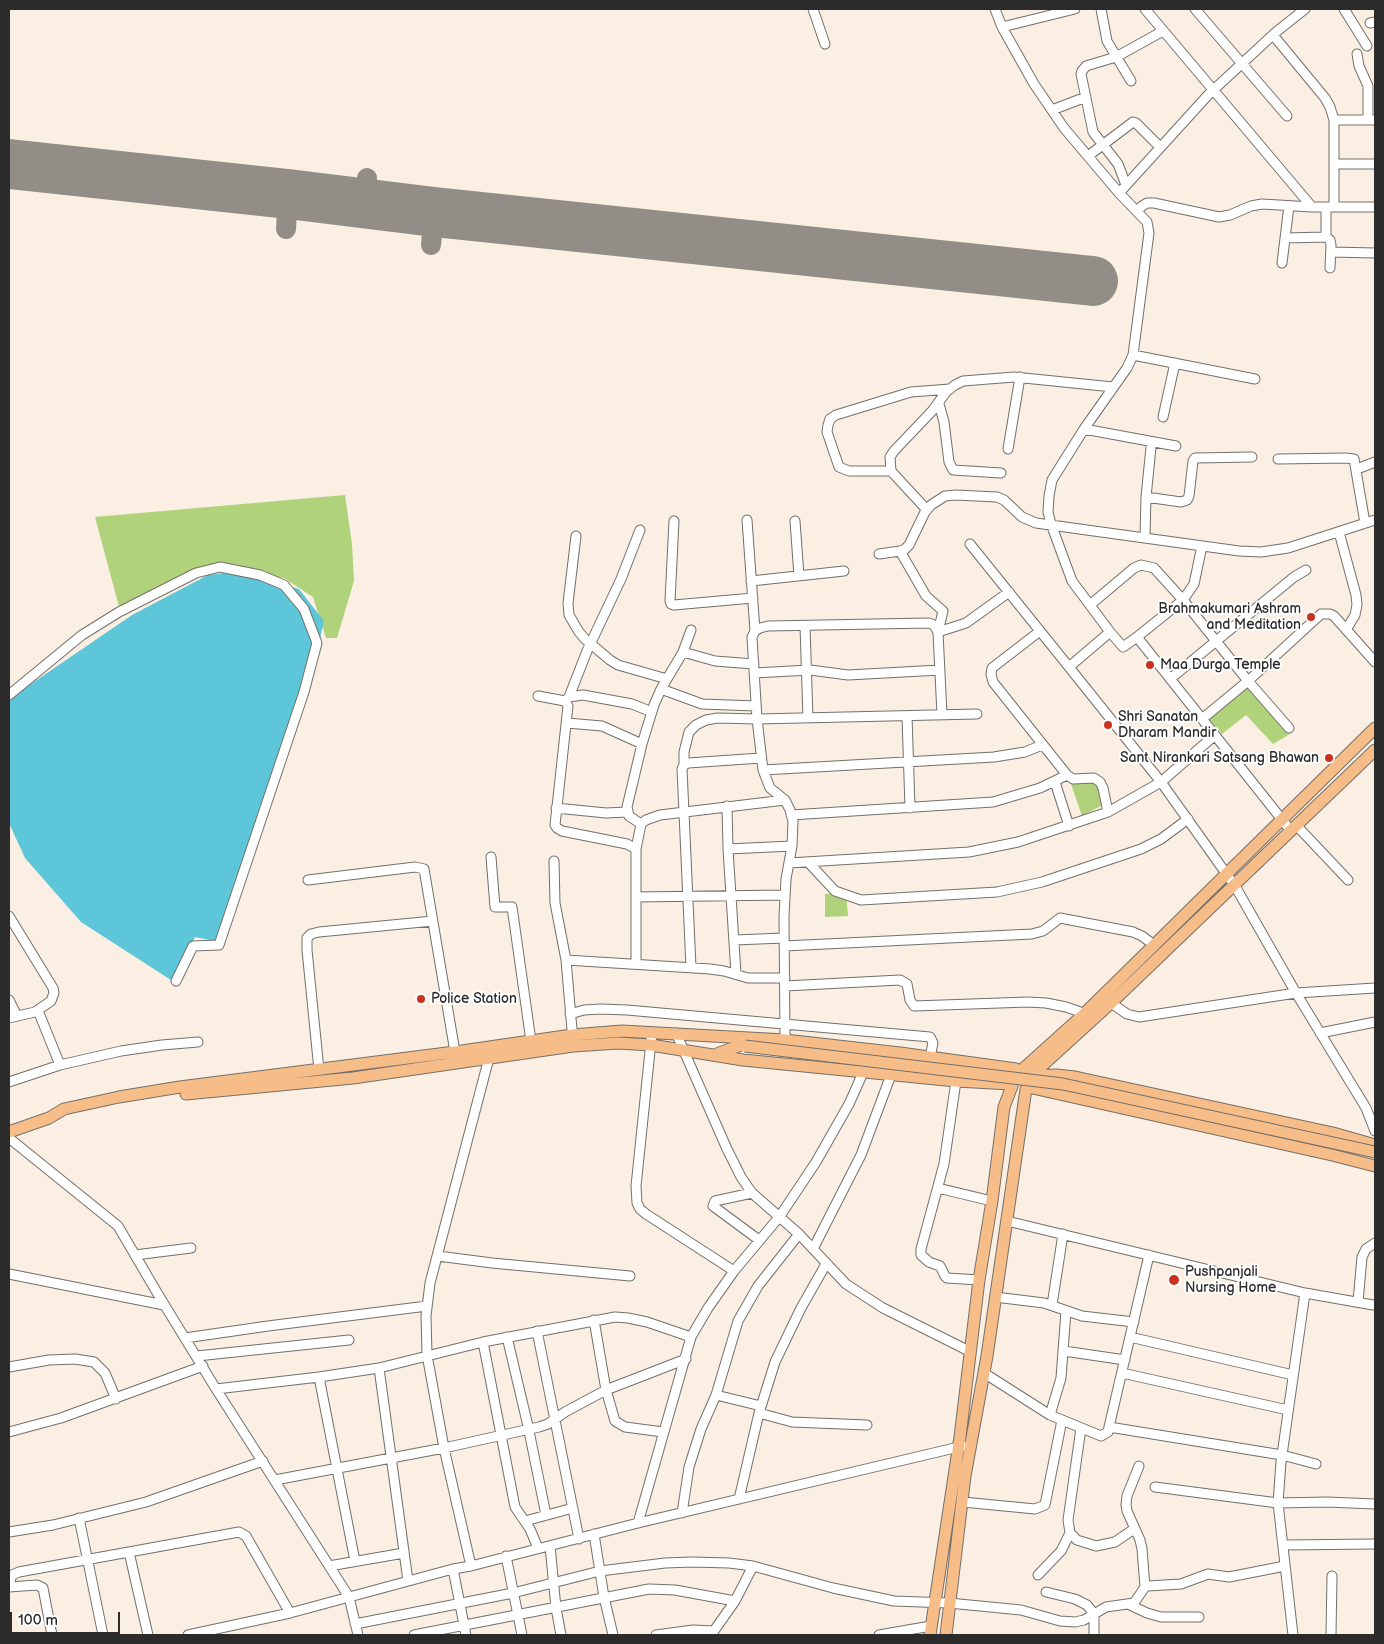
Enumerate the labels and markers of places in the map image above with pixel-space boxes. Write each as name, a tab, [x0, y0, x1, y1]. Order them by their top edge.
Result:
place label: Brahmakumari Ashram and Meditation	[1158, 601, 1301, 634]
marker: Brahmakumari Ashram and Meditation	[1305, 611, 1317, 623]
place label: Maa Durga Temple	[1160, 657, 1281, 673]
marker: Maa Durga Temple	[1144, 659, 1156, 671]
place label: Shri Sanatan Dharam Mandir	[1118, 709, 1216, 742]
marker: Shri Sanatan Dharam Mandir	[1102, 719, 1114, 731]
place label: Sant Nirankari Satsang Bhawan	[1120, 750, 1319, 766]
marker: Sant Nirankari Satsang Bhawan	[1323, 752, 1335, 764]
place label: Police Station	[431, 991, 517, 1007]
marker: Police Station	[415, 993, 427, 1005]
place label: Pushpanjali Nursing Home	[1185, 1264, 1276, 1296]
marker: Pushpanjali Nursing Home	[1167, 1273, 1181, 1287]

